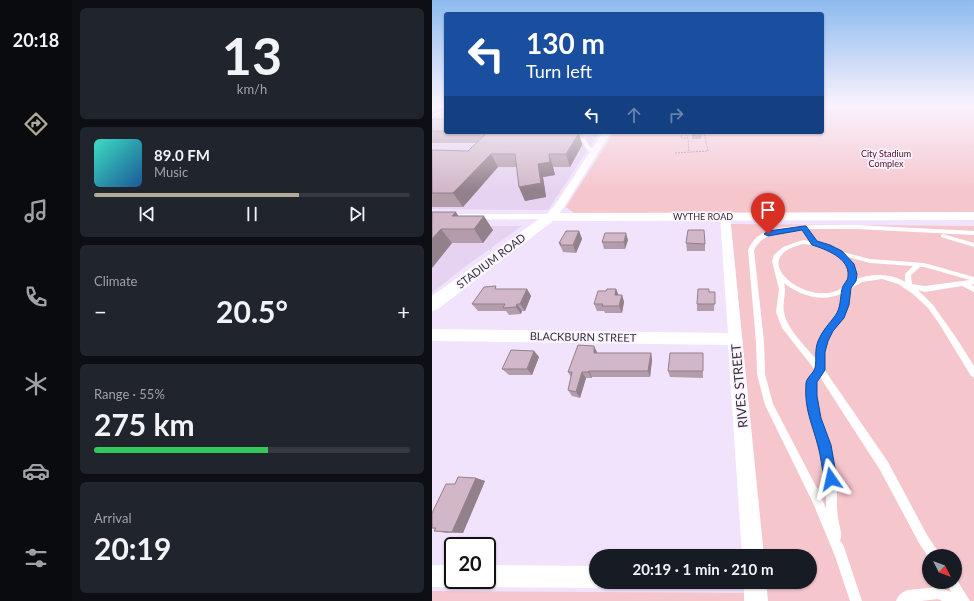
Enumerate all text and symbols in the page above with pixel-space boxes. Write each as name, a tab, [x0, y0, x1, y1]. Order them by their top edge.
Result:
text: 13	[222, 24, 282, 86]
text: 130 m	[526, 26, 605, 60]
icon: left	[460, 28, 512, 80]
text: 20:18	[13, 29, 59, 51]
text: Turn left	[526, 60, 592, 82]
text: km/h	[237, 81, 267, 97]
icon: left	[581, 104, 603, 126]
icon: ahead	[623, 104, 645, 126]
icon: right	[665, 104, 687, 126]
icon: directions	[22, 110, 50, 138]
text: 89.0 FM	[154, 146, 210, 164]
park label: City Stadium Complex	[861, 148, 911, 169]
text: Music	[154, 164, 188, 180]
pin	[751, 193, 785, 234]
icon: music	[22, 197, 50, 225]
icon: arrive	[757, 199, 779, 221]
icon: previous	[136, 203, 158, 225]
icon: pause	[241, 203, 263, 225]
icon: next	[346, 203, 368, 225]
street label: WYTHE ROAD	[673, 211, 733, 222]
street label: STADIUM ROAD	[454, 230, 528, 291]
text: Climate	[94, 273, 137, 289]
icon: phone	[22, 283, 50, 311]
text: 20.5°	[216, 293, 288, 329]
text: −	[94, 298, 107, 325]
text: +	[397, 298, 410, 325]
street label: BLACKBURN STREET	[530, 329, 637, 344]
street label: RIVES STREET	[727, 343, 751, 429]
icon: climate	[22, 370, 50, 398]
text: Range · 55%	[94, 386, 165, 402]
text: 275 km	[94, 406, 195, 442]
icon: car	[22, 457, 50, 485]
position arrow	[810, 458, 852, 500]
text: Arrival	[94, 510, 131, 526]
text: 20:19	[94, 530, 171, 566]
speed limit sign: 20	[444, 537, 496, 589]
icon: filters	[22, 544, 50, 572]
north arrow	[922, 549, 962, 589]
map controls	[922, 549, 962, 589]
text: 20:19 · 1 min · 210 m	[633, 560, 773, 578]

